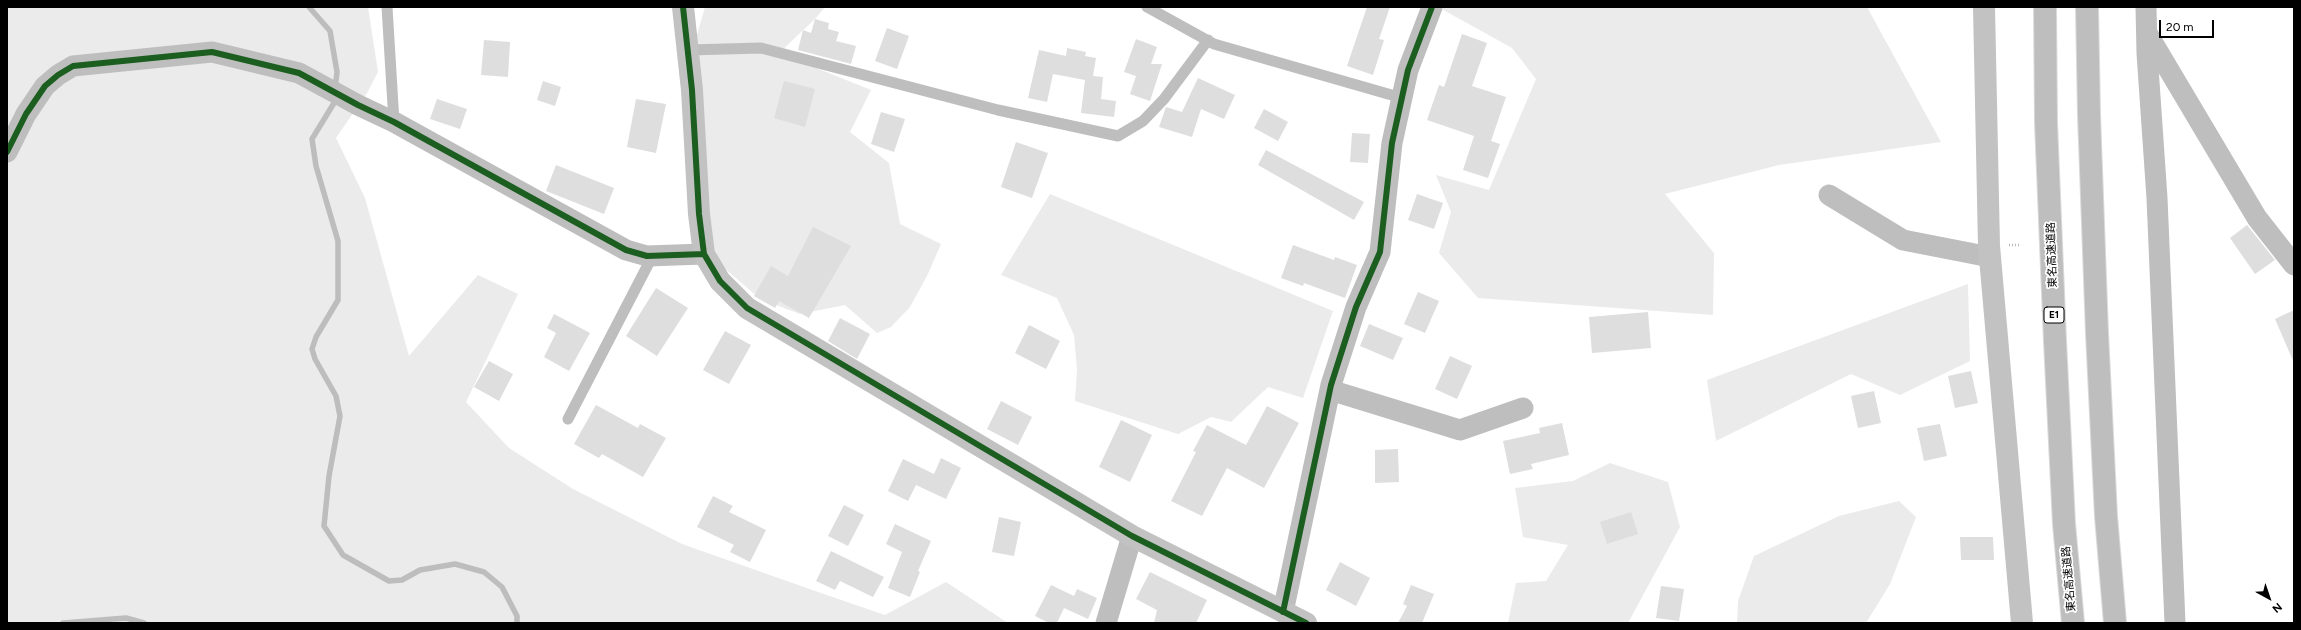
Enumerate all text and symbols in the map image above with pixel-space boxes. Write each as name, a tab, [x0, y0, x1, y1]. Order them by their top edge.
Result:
scale bar	[2161, 12, 2216, 38]
text: 20 m	[2166, 20, 2194, 34]
street label: 東名高速道路	[2044, 222, 2060, 288]
road number: E1	[2044, 307, 2064, 323]
street label: 東名高速道路	[2060, 546, 2078, 612]
north arrow	[2249, 578, 2289, 618]
text: N	[2270, 600, 2284, 615]

